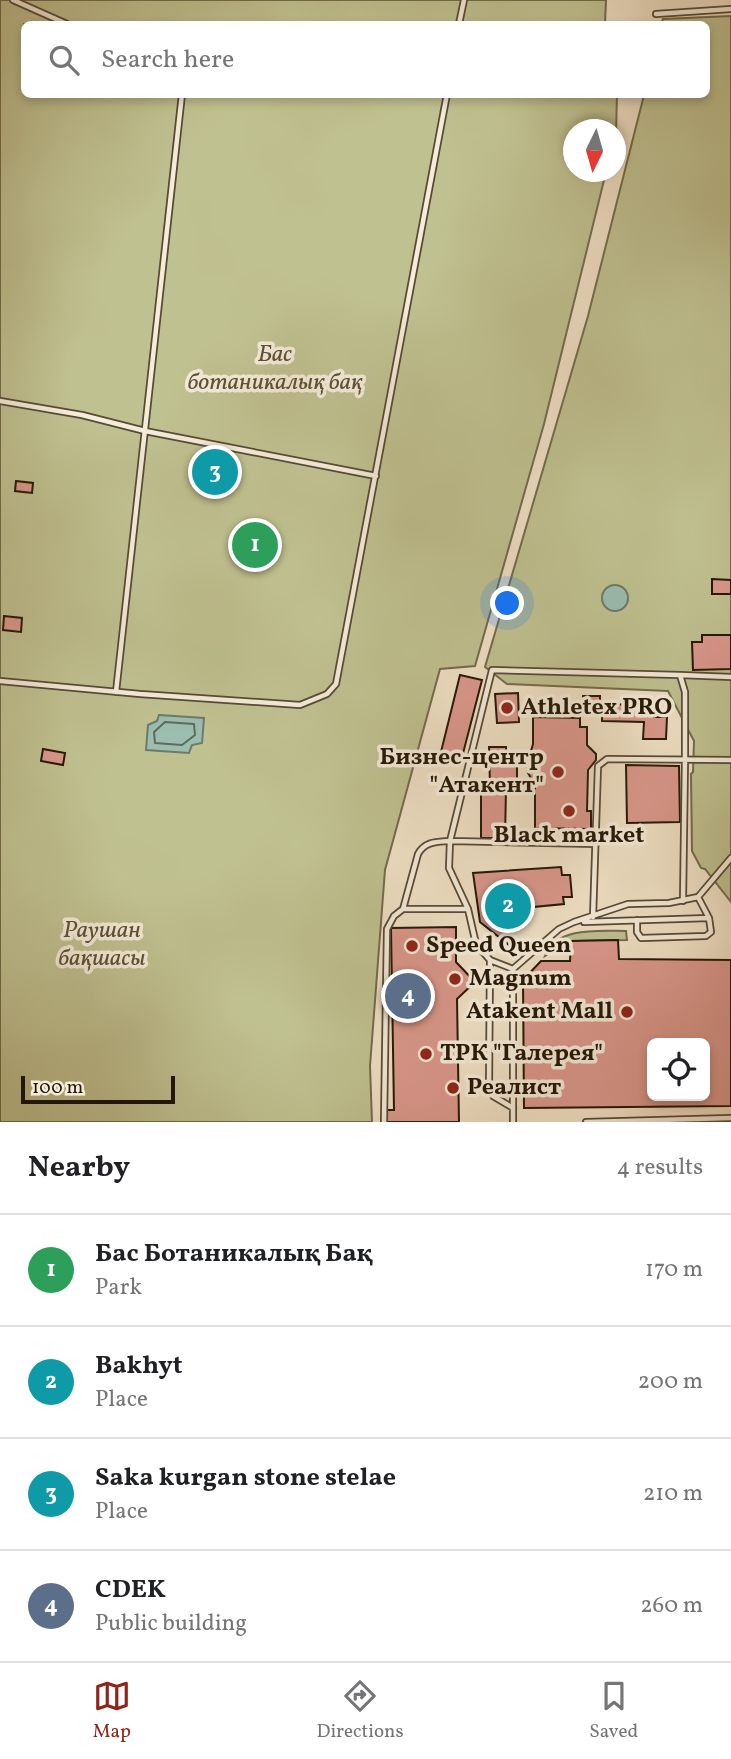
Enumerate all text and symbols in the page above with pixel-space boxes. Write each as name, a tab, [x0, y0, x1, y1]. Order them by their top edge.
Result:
search box	[21, 21, 710, 98]
icon: search	[45, 41, 83, 79]
text: Search here	[101, 42, 234, 78]
north arrow	[563, 119, 626, 182]
park label: Бас ботаникалық бақ	[188, 338, 363, 400]
pin: 3	[192, 446, 238, 498]
pin: 1	[232, 519, 278, 571]
your location	[490, 586, 524, 620]
place label: Athletex PRO	[521, 691, 672, 725]
marker: Athletex PRO	[499, 700, 515, 716]
place label: Бизнес-центр "Атакент"	[379, 741, 544, 803]
marker: Бизнес-центр "Атакент"	[550, 764, 566, 780]
marker: Black market	[561, 803, 577, 819]
place label: Black market	[494, 819, 644, 853]
pin: 2	[485, 880, 531, 932]
park label: Раушан бақшасы	[59, 914, 145, 976]
place label: Speed Queen	[426, 929, 572, 963]
marker: Speed Queen	[404, 938, 420, 954]
place label: Magnum	[469, 962, 572, 996]
pin: 4	[385, 970, 431, 1022]
marker: Magnum	[447, 971, 463, 987]
place label: Atakent Mall	[466, 995, 613, 1029]
marker: Atakent Mall	[619, 1004, 635, 1020]
place label: ТРК "Галерея"	[440, 1037, 603, 1071]
map controls	[647, 1038, 710, 1101]
button: locate	[647, 1038, 710, 1101]
marker: ТРК "Галерея"	[418, 1046, 434, 1062]
place label: Реалист	[467, 1071, 561, 1105]
scale bar	[21, 1073, 175, 1105]
text: 100 m	[32, 1075, 83, 1101]
marker: Реалист	[445, 1080, 461, 1096]
text: Nearby	[28, 1147, 130, 1189]
text: 4 results	[617, 1152, 703, 1184]
text: Бас Ботаникалық Бақ	[95, 1236, 372, 1272]
text: 1	[46, 1254, 56, 1286]
text: 170 m	[645, 1254, 703, 1286]
text: Park	[95, 1272, 142, 1304]
text: Bakhyt	[95, 1348, 183, 1384]
text: 2	[45, 1366, 57, 1398]
text: 200 m	[638, 1366, 703, 1398]
text: Place	[95, 1384, 148, 1416]
text: Saka kurgan stone stelae	[95, 1460, 396, 1496]
text: 3	[45, 1478, 57, 1510]
text: 210 m	[643, 1478, 703, 1510]
text: Place	[95, 1496, 148, 1528]
text: CDEK	[95, 1572, 166, 1608]
text: 4	[44, 1590, 58, 1622]
text: 260 m	[640, 1590, 703, 1622]
text: Public building	[95, 1608, 247, 1640]
tab: Map	[93, 1677, 131, 1745]
tab: Directions	[317, 1677, 404, 1745]
tab: Saved	[589, 1677, 638, 1745]

